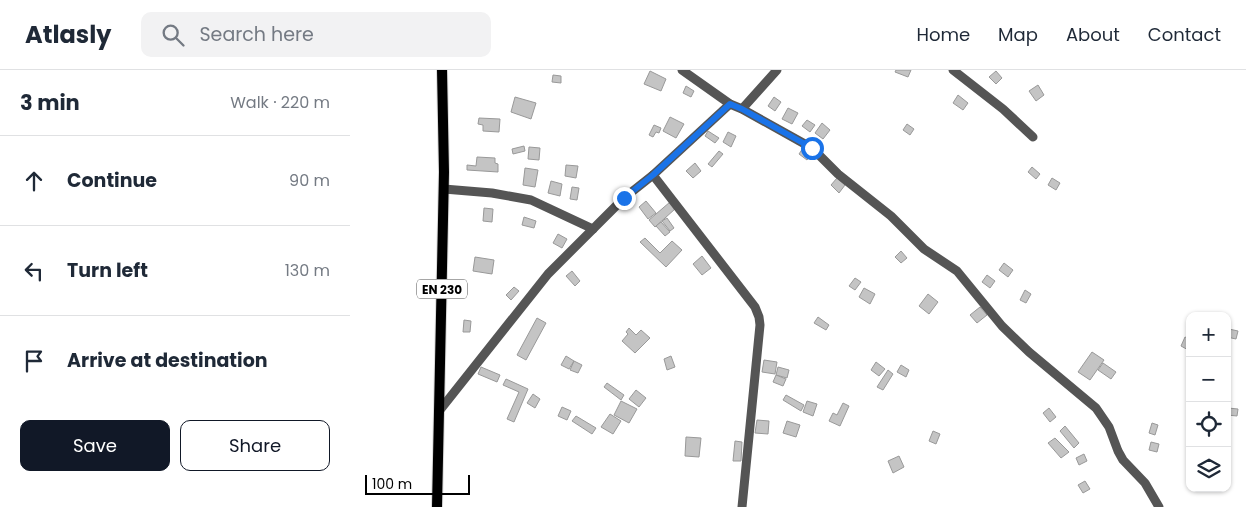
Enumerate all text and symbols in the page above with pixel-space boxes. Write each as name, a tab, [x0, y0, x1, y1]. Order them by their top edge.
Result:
search box	[141, 12, 491, 57]
text: Atlasly	[25, 18, 111, 51]
icon: search	[159, 21, 187, 49]
text: Search here	[199, 21, 314, 48]
text: Home	[916, 22, 970, 47]
text: Map	[998, 22, 1038, 47]
text: About	[1066, 22, 1120, 47]
text: Contact	[1148, 22, 1221, 47]
text: 3 min	[20, 88, 80, 117]
text: Walk · 220 m	[230, 91, 330, 114]
route start	[801, 137, 824, 160]
icon: ahead	[20, 167, 48, 195]
text: Continue	[67, 167, 157, 194]
text: 90 m	[289, 169, 330, 192]
route end	[613, 187, 636, 210]
icon: left	[20, 257, 48, 285]
text: Turn left	[67, 257, 148, 284]
text: 130 m	[285, 259, 330, 282]
road number: EN 230	[417, 280, 467, 298]
map controls	[1186, 312, 1231, 492]
button: +	[1186, 312, 1231, 357]
icon: arrive	[20, 347, 48, 375]
text: Arrive at destination	[67, 347, 268, 374]
button: −	[1186, 357, 1231, 402]
button: locate	[1186, 402, 1231, 447]
button: Save	[20, 420, 170, 471]
button: Share	[180, 420, 330, 471]
button: layers	[1186, 447, 1231, 492]
scale bar	[365, 472, 470, 495]
text: 100 m	[372, 474, 412, 494]

